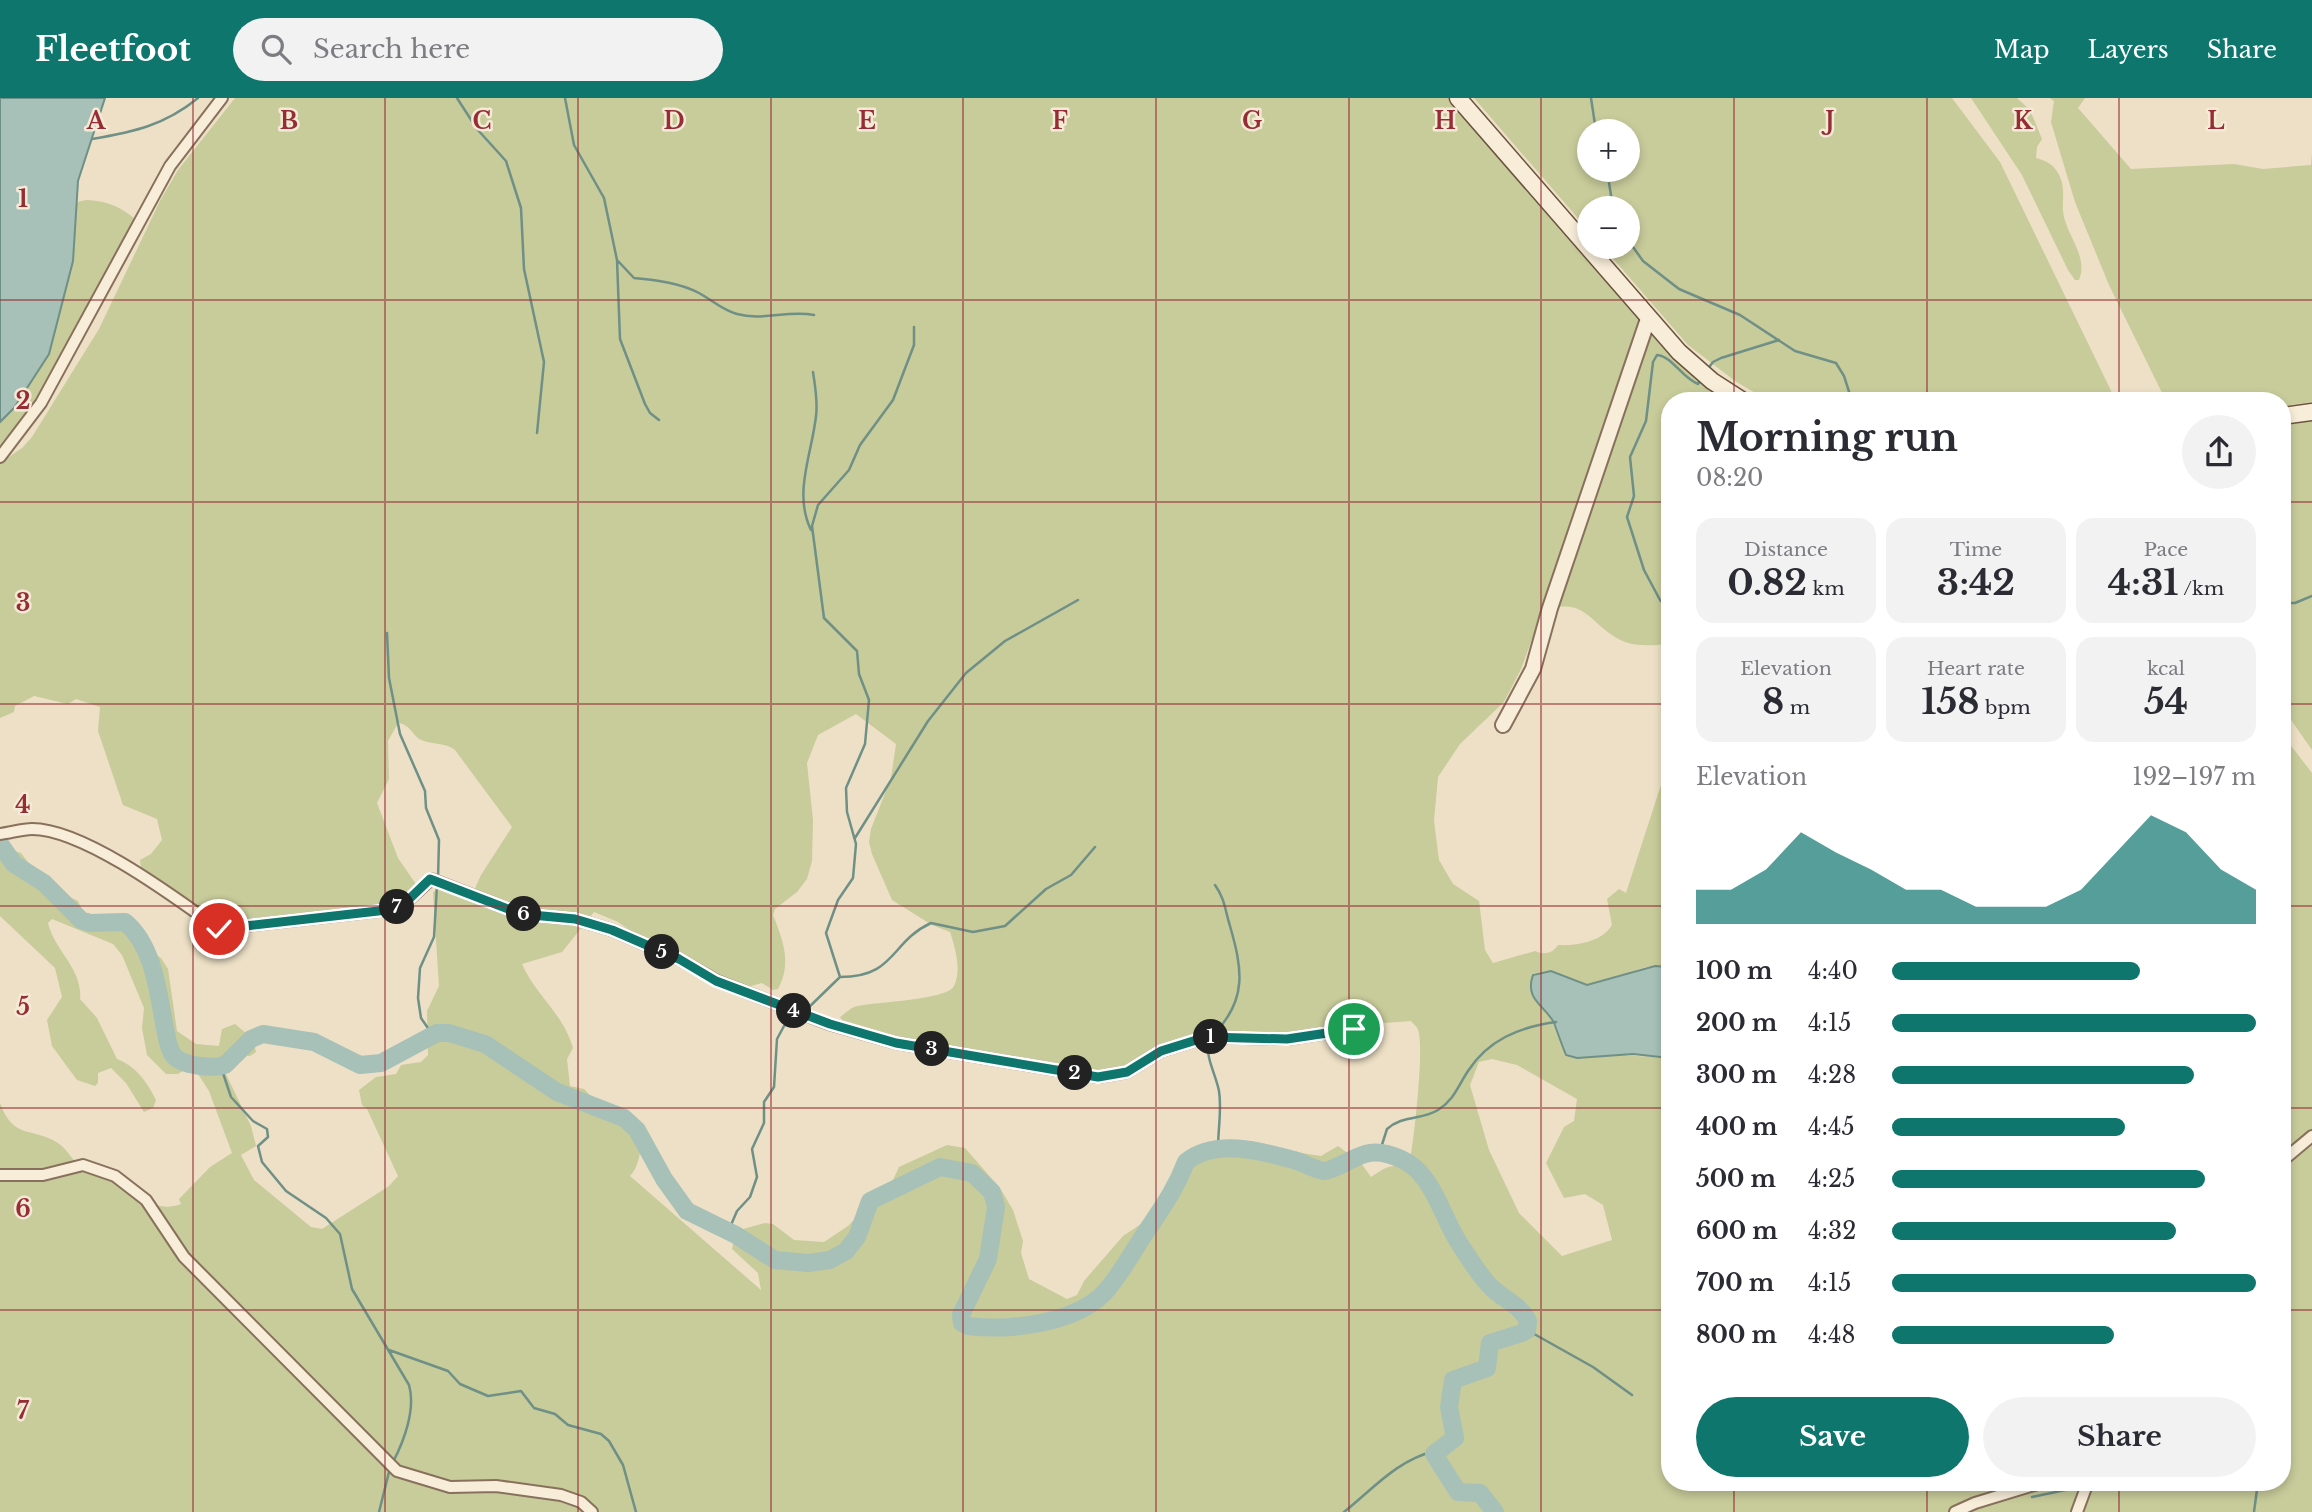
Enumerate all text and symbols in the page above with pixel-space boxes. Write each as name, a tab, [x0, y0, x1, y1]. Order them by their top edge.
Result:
search box	[233, 18, 723, 81]
text: Fleetfoot	[35, 29, 191, 70]
icon: search	[257, 30, 295, 68]
text: Search here	[313, 33, 470, 65]
text: Map	[1994, 35, 2050, 64]
text: Layers	[2088, 35, 2169, 64]
text: Share	[2207, 35, 2277, 64]
text: A	[86, 107, 107, 135]
text: B	[280, 107, 298, 135]
text: C	[473, 107, 491, 135]
text: D	[663, 107, 685, 135]
text: E	[858, 107, 876, 135]
text: F	[1052, 107, 1068, 135]
text: G	[1242, 107, 1262, 135]
text: H	[1434, 107, 1456, 135]
text: J	[1821, 107, 1835, 135]
text: K	[2014, 107, 2034, 135]
text: L	[2207, 107, 2225, 135]
map controls	[1577, 119, 1640, 259]
button: +	[1577, 119, 1640, 182]
text: 1	[18, 185, 28, 213]
button: −	[1577, 196, 1640, 259]
text: 2	[16, 387, 30, 415]
text: Morning run	[1696, 414, 1958, 461]
button: share	[2182, 415, 2256, 489]
text: 08:20	[1696, 464, 1764, 492]
text: Distance	[1744, 538, 1828, 561]
text: Time	[1950, 538, 2002, 561]
text: Pace	[2144, 538, 2188, 561]
text: 0.82	[1727, 561, 1807, 604]
text: 3:42	[1937, 561, 2015, 604]
text: 4:31	[2108, 561, 2179, 604]
text: km	[1807, 577, 1845, 600]
text: /km	[2179, 577, 2224, 600]
text: 3	[16, 589, 30, 617]
text: Elevation	[1740, 657, 1832, 680]
text: Heart rate	[1927, 657, 2025, 680]
text: kcal	[2147, 657, 2185, 680]
text: 8	[1762, 680, 1784, 723]
text: 158	[1921, 680, 1980, 723]
text: 54	[2144, 680, 2188, 723]
text: m	[1784, 696, 1810, 719]
text: bpm	[1980, 696, 2031, 719]
text: Elevation	[1696, 763, 1807, 791]
text: 192–197 m	[2132, 763, 2256, 791]
text: 4	[15, 791, 31, 819]
pin: 7	[380, 890, 414, 924]
text: 7	[392, 895, 401, 918]
pin: 6	[506, 896, 542, 932]
pin	[189, 899, 249, 959]
text: 6	[517, 902, 530, 925]
icon: check	[200, 910, 238, 948]
pin: 5	[644, 934, 680, 970]
text: 5	[656, 940, 667, 963]
text: 100 m	[1696, 957, 1772, 985]
text: 4:40	[1808, 957, 1858, 985]
text: 5	[16, 993, 30, 1021]
pin: 4	[776, 993, 812, 1028]
text: 4	[787, 999, 800, 1022]
pin	[1324, 999, 1384, 1059]
text: 200 m	[1696, 1009, 1777, 1037]
text: 4:15	[1808, 1009, 1851, 1037]
icon: arrive	[1335, 1010, 1373, 1048]
pin: 1	[1194, 1020, 1228, 1054]
text: 1	[1206, 1025, 1215, 1048]
pin: 3	[914, 1032, 950, 1066]
text: 3	[925, 1037, 938, 1060]
pin: 2	[1058, 1056, 1092, 1090]
text: 2	[1068, 1061, 1081, 1084]
text: 300 m	[1696, 1061, 1777, 1089]
text: 4:28	[1808, 1061, 1856, 1089]
text: 400 m	[1696, 1113, 1778, 1141]
text: 4:45	[1808, 1113, 1855, 1141]
text: 500 m	[1696, 1165, 1776, 1193]
text: 4:25	[1808, 1165, 1855, 1193]
text: 6	[15, 1195, 31, 1223]
text: 600 m	[1696, 1217, 1778, 1245]
text: 4:32	[1808, 1217, 1856, 1245]
text: 700 m	[1696, 1269, 1774, 1297]
text: 4:15	[1808, 1269, 1851, 1297]
text: 800 m	[1696, 1321, 1777, 1349]
text: 4:48	[1808, 1321, 1855, 1349]
text: 7	[17, 1397, 30, 1425]
button: Save	[1696, 1397, 1969, 1477]
button: Share	[1983, 1397, 2256, 1477]

